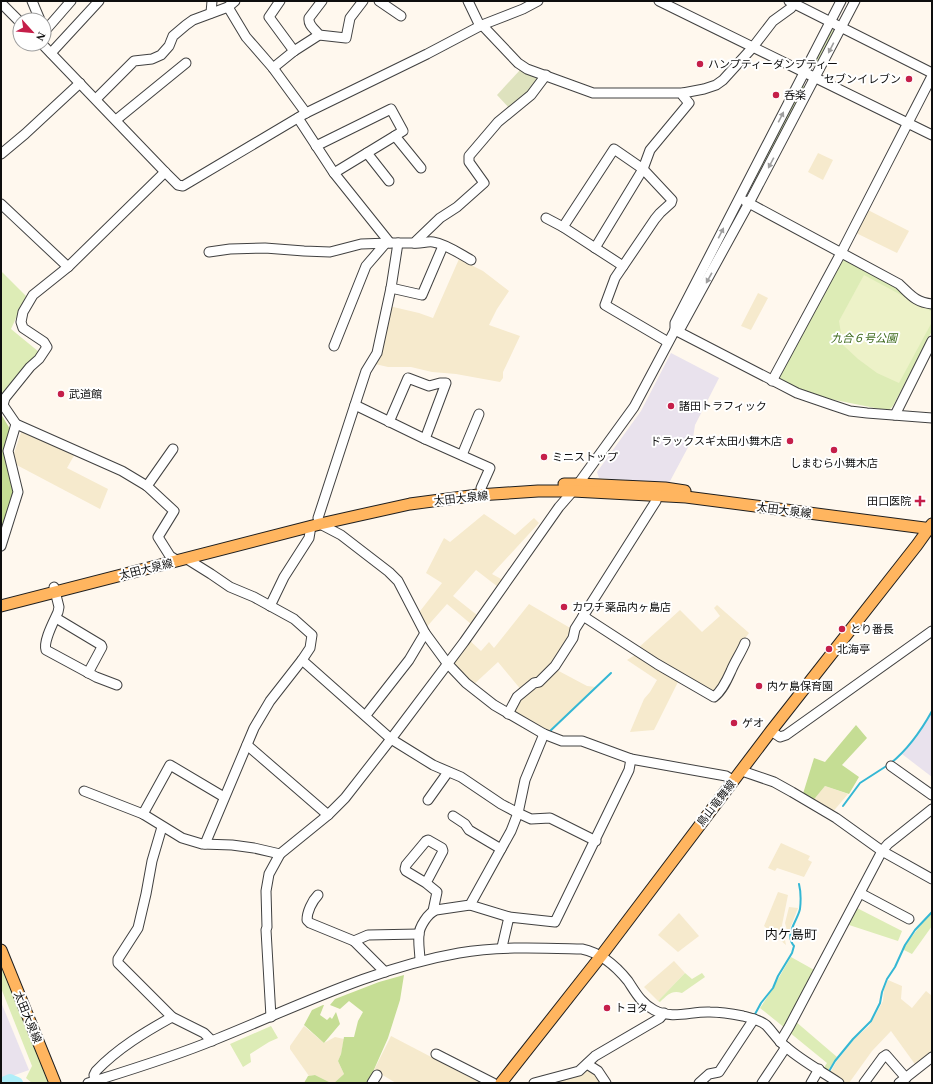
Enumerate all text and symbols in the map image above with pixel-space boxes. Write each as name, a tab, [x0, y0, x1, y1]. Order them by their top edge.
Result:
north arrow	[12, 12, 52, 52]
text: N	[34, 30, 48, 43]
one-way arrow	[828, 42, 834, 54]
place label: ハンプティーダンプティー	[708, 58, 838, 70]
marker: ハンプティーダンプティー	[695, 59, 705, 69]
place label: セブンイレブン	[824, 73, 901, 85]
marker: セブンイレブン	[904, 74, 914, 84]
place label: 呑楽	[784, 89, 806, 101]
marker: 呑楽	[771, 90, 781, 100]
one-way arrow	[778, 111, 784, 123]
one-way arrow	[767, 157, 774, 169]
one-way arrow	[718, 227, 724, 238]
one-way arrow	[705, 272, 712, 283]
park label: 九合６号公園	[831, 332, 899, 344]
place label: 武道館	[69, 388, 102, 400]
marker: 武道館	[56, 389, 66, 399]
place label: 諸田トラフィック	[679, 400, 767, 412]
marker: 諸田トラフィック	[666, 401, 676, 411]
place label: ドラックスギ太田小舞木店	[650, 435, 782, 447]
marker: ドラックスギ太田小舞木店	[785, 436, 795, 446]
marker: しまむら小舞木店	[829, 445, 839, 455]
place label: ミニストップ	[552, 451, 618, 463]
marker: ミニストップ	[539, 452, 549, 462]
place label: しまむら小舞木店	[790, 457, 878, 469]
street label: 太田大泉線	[433, 489, 489, 507]
place label: 田口医院	[867, 495, 911, 507]
marker: 田口医院	[914, 495, 926, 507]
street label: 太田大泉線	[756, 501, 812, 519]
street label: 太田大泉線	[118, 557, 174, 581]
place label: カワチ薬品内ヶ島店	[572, 601, 671, 613]
marker: カワチ薬品内ヶ島店	[559, 602, 569, 612]
place label: とり番長	[850, 623, 894, 635]
marker: とり番長	[837, 624, 847, 634]
place label: 北海亭	[837, 643, 870, 655]
marker: 北海亭	[824, 644, 834, 654]
place label: 内ケ島保育園	[767, 680, 833, 692]
marker: 内ケ島保育園	[754, 681, 764, 691]
place label: ゲオ	[742, 717, 764, 729]
marker: ゲオ	[729, 718, 739, 728]
street label: 鳥山竜舞線	[694, 778, 738, 828]
district label: 内ケ島町	[765, 927, 817, 942]
street label: 太田大泉線	[12, 989, 44, 1045]
place label: トヨタ	[615, 1002, 648, 1014]
marker: トヨタ	[602, 1003, 612, 1013]

